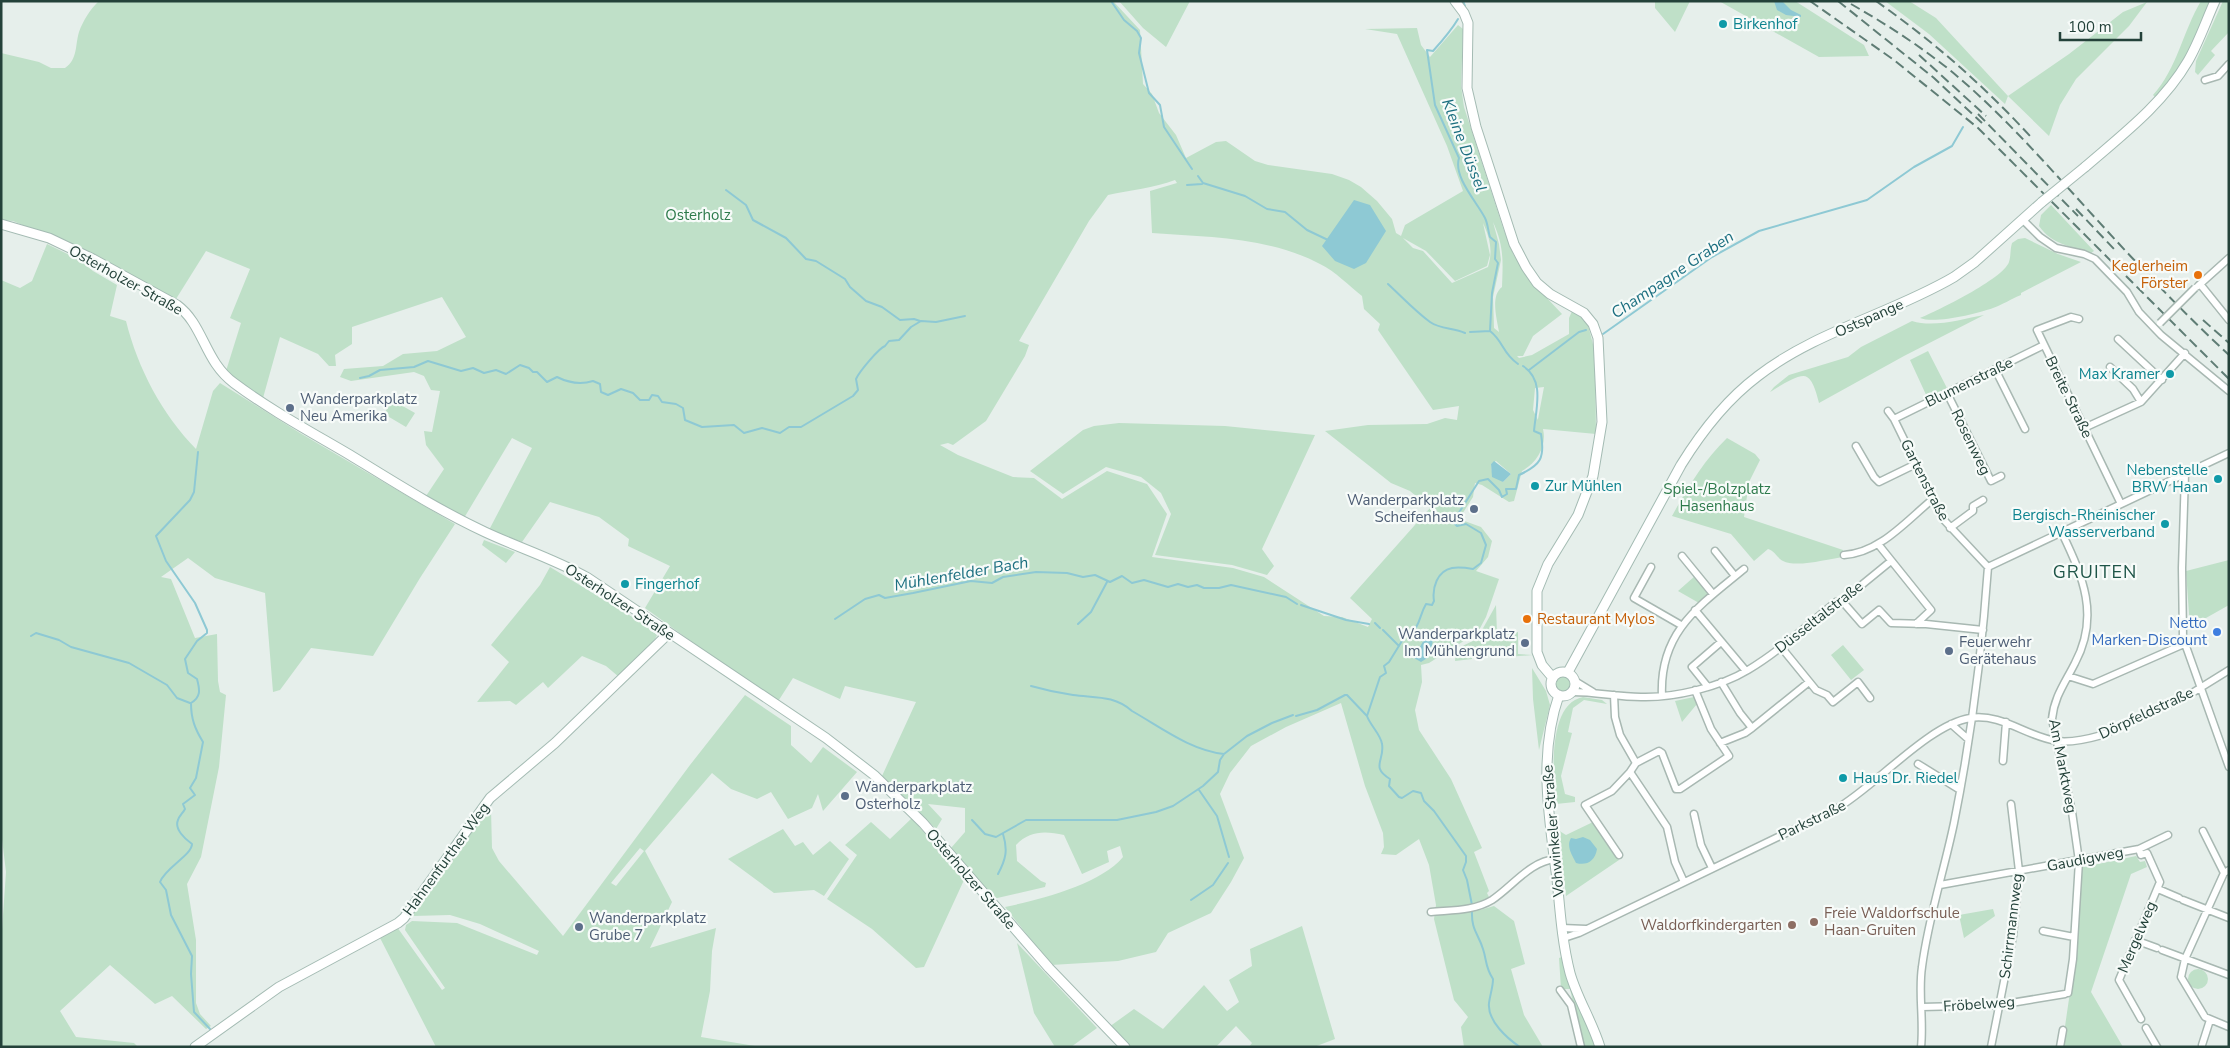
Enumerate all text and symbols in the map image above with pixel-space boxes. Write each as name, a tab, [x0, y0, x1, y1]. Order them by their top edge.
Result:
scale bar	[2060, 10, 2141, 42]
place label: Birkenhof	[1733, 14, 1799, 34]
text: 100 m	[2068, 17, 2112, 37]
marker: Birkenhof	[1717, 18, 1729, 30]
water label: Kleine Düssel	[1436, 96, 1492, 195]
park label: Osterholz	[665, 205, 731, 225]
water label: Champagne Graben	[1607, 226, 1738, 324]
street label: Osterholzer Straße	[65, 240, 187, 320]
place label: Keglerheim Förster	[2111, 256, 2189, 293]
marker: Keglerheim Förster	[2192, 269, 2204, 281]
street label: Ostspange	[1832, 294, 1906, 342]
street label: Blumenstraße	[1922, 352, 2016, 412]
street label: Breite Straße	[2041, 353, 2097, 441]
place label: Max Kramer	[2079, 364, 2161, 384]
marker: Max Kramer	[2164, 368, 2176, 380]
place label: Wanderparkplatz Neu Amerika	[300, 389, 417, 426]
marker: Wanderparkplatz Neu Amerika	[284, 402, 296, 414]
street label: Rosenweg	[1946, 406, 1996, 478]
street label: Gartenstraße	[1896, 436, 1954, 524]
place label: Nebenstelle BRW Haan	[2127, 460, 2208, 497]
marker: Nebenstelle BRW Haan	[2212, 473, 2224, 485]
place label: Zur Mühlen	[1545, 476, 1622, 496]
park label: Spiel-/Bolzplatz Hasenhaus	[1663, 479, 1771, 516]
marker: Zur Mühlen	[1529, 480, 1541, 492]
place label: Wanderparkplatz Scheifenhaus	[1347, 490, 1464, 527]
marker: Wanderparkplatz Scheifenhaus	[1468, 503, 1480, 515]
place label: Bergisch-Rheinischer Wasserverband	[2012, 505, 2156, 542]
marker: Bergisch-Rheinischer Wasserverband	[2159, 518, 2171, 530]
water label: Mühlenfelder Bach	[892, 551, 1030, 597]
street label: Osterholzer Straße	[561, 559, 679, 645]
district label: GRUITEN	[2053, 560, 2137, 584]
place label: Fingerhof	[635, 574, 700, 594]
street label: Düsseltalstraße	[1771, 576, 1867, 658]
marker: Fingerhof	[619, 578, 631, 590]
place label: Restaurant Mylos	[1537, 609, 1655, 629]
marker: Restaurant Mylos	[1521, 613, 1533, 625]
place label: Netto Marken-Discount	[2092, 613, 2208, 650]
place label: Wanderparkplatz Im Mühlengrund	[1398, 624, 1515, 661]
marker: Netto Marken-Discount	[2211, 626, 2223, 638]
place label: Feuerwehr Gerätehaus	[1959, 632, 2036, 669]
marker: Wanderparkplatz Im Mühlengrund	[1519, 637, 1531, 649]
marker: Feuerwehr Gerätehaus	[1943, 645, 1955, 657]
street label: Dörpfeldstraße	[2095, 682, 2197, 744]
street label: Am Marktweg	[2044, 717, 2082, 815]
street label: Vohwinkeler Straße	[1537, 764, 1569, 899]
place label: Haus Dr. Riedel	[1853, 768, 1959, 788]
marker: Haus Dr. Riedel	[1837, 772, 1849, 784]
place label: Wanderparkplatz Osterholz	[855, 777, 972, 814]
marker: Wanderparkplatz Osterholz	[839, 790, 851, 802]
street label: Parkstraße	[1775, 795, 1849, 845]
street label: Hahnenfurther Weg	[398, 798, 494, 920]
street label: Osterholzer Straße	[922, 824, 1020, 934]
street label: Gaudigweg	[2045, 842, 2125, 876]
street label: Schirrmannweg	[1995, 872, 2027, 980]
street label: Mergelweg	[2113, 898, 2161, 976]
place label: Freie Waldorfschule Haan-Gruiten	[1824, 903, 1960, 940]
place label: Wanderparkplatz Grube 7	[589, 908, 706, 945]
place label: Waldorfkindergarten	[1641, 915, 1782, 935]
marker: Freie Waldorfschule Haan-Gruiten	[1808, 916, 1820, 928]
marker: Waldorfkindergarten	[1786, 919, 1798, 931]
marker: Wanderparkplatz Grube 7	[573, 921, 585, 933]
street label: Fröbelweg	[1942, 992, 2016, 1016]

